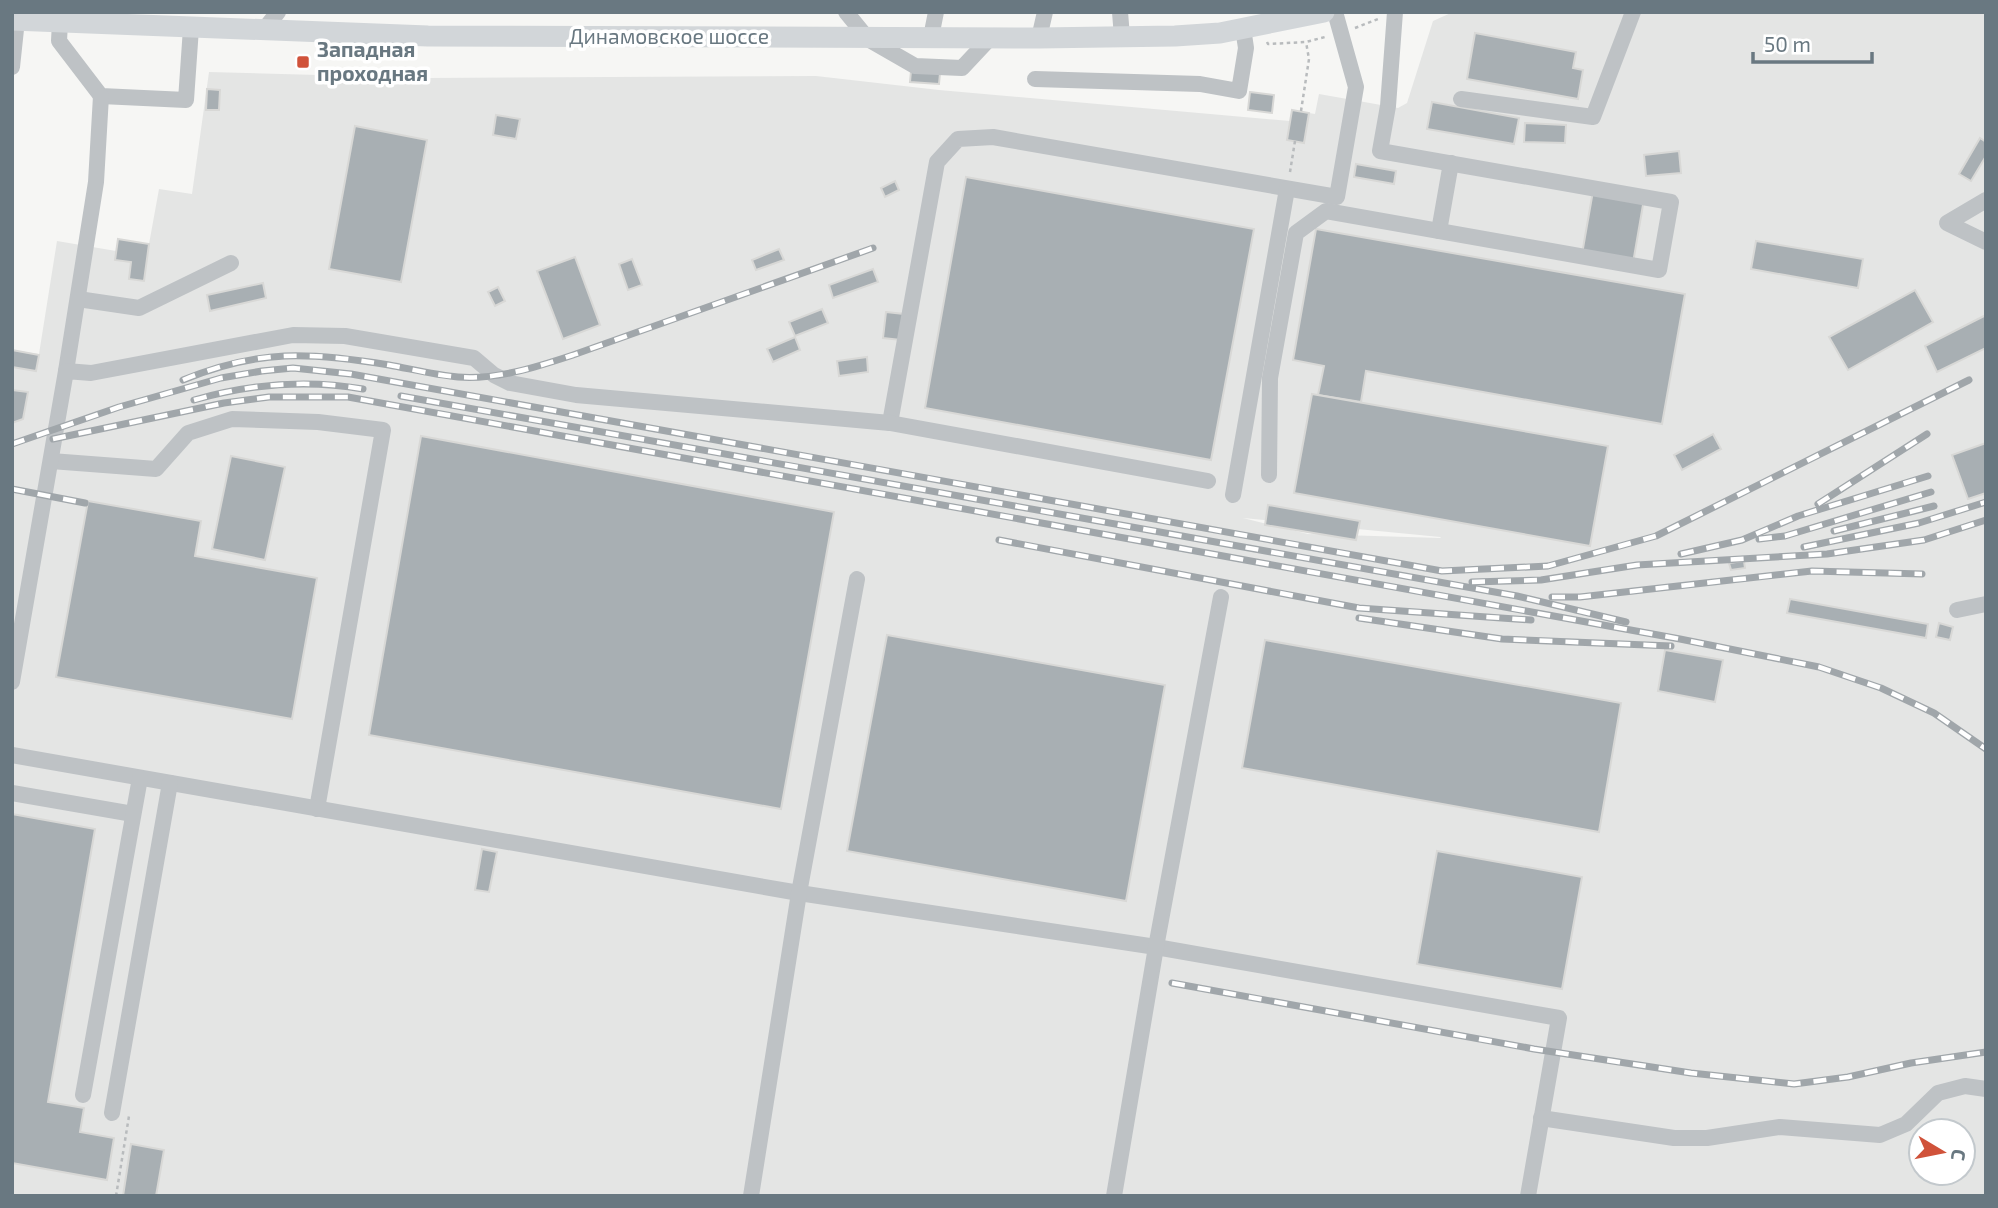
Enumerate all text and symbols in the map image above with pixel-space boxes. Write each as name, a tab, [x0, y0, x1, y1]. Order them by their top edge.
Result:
scale bar	[1753, 21, 1872, 65]
street label: Динамовское шоссе	[569, 23, 769, 48]
text: 50 m	[1764, 31, 1811, 56]
place label: Западная проходная	[317, 36, 428, 85]
marker: Западная проходная	[295, 54, 311, 70]
north arrow	[1907, 1117, 1977, 1187]
text: С	[1947, 1148, 1972, 1163]

